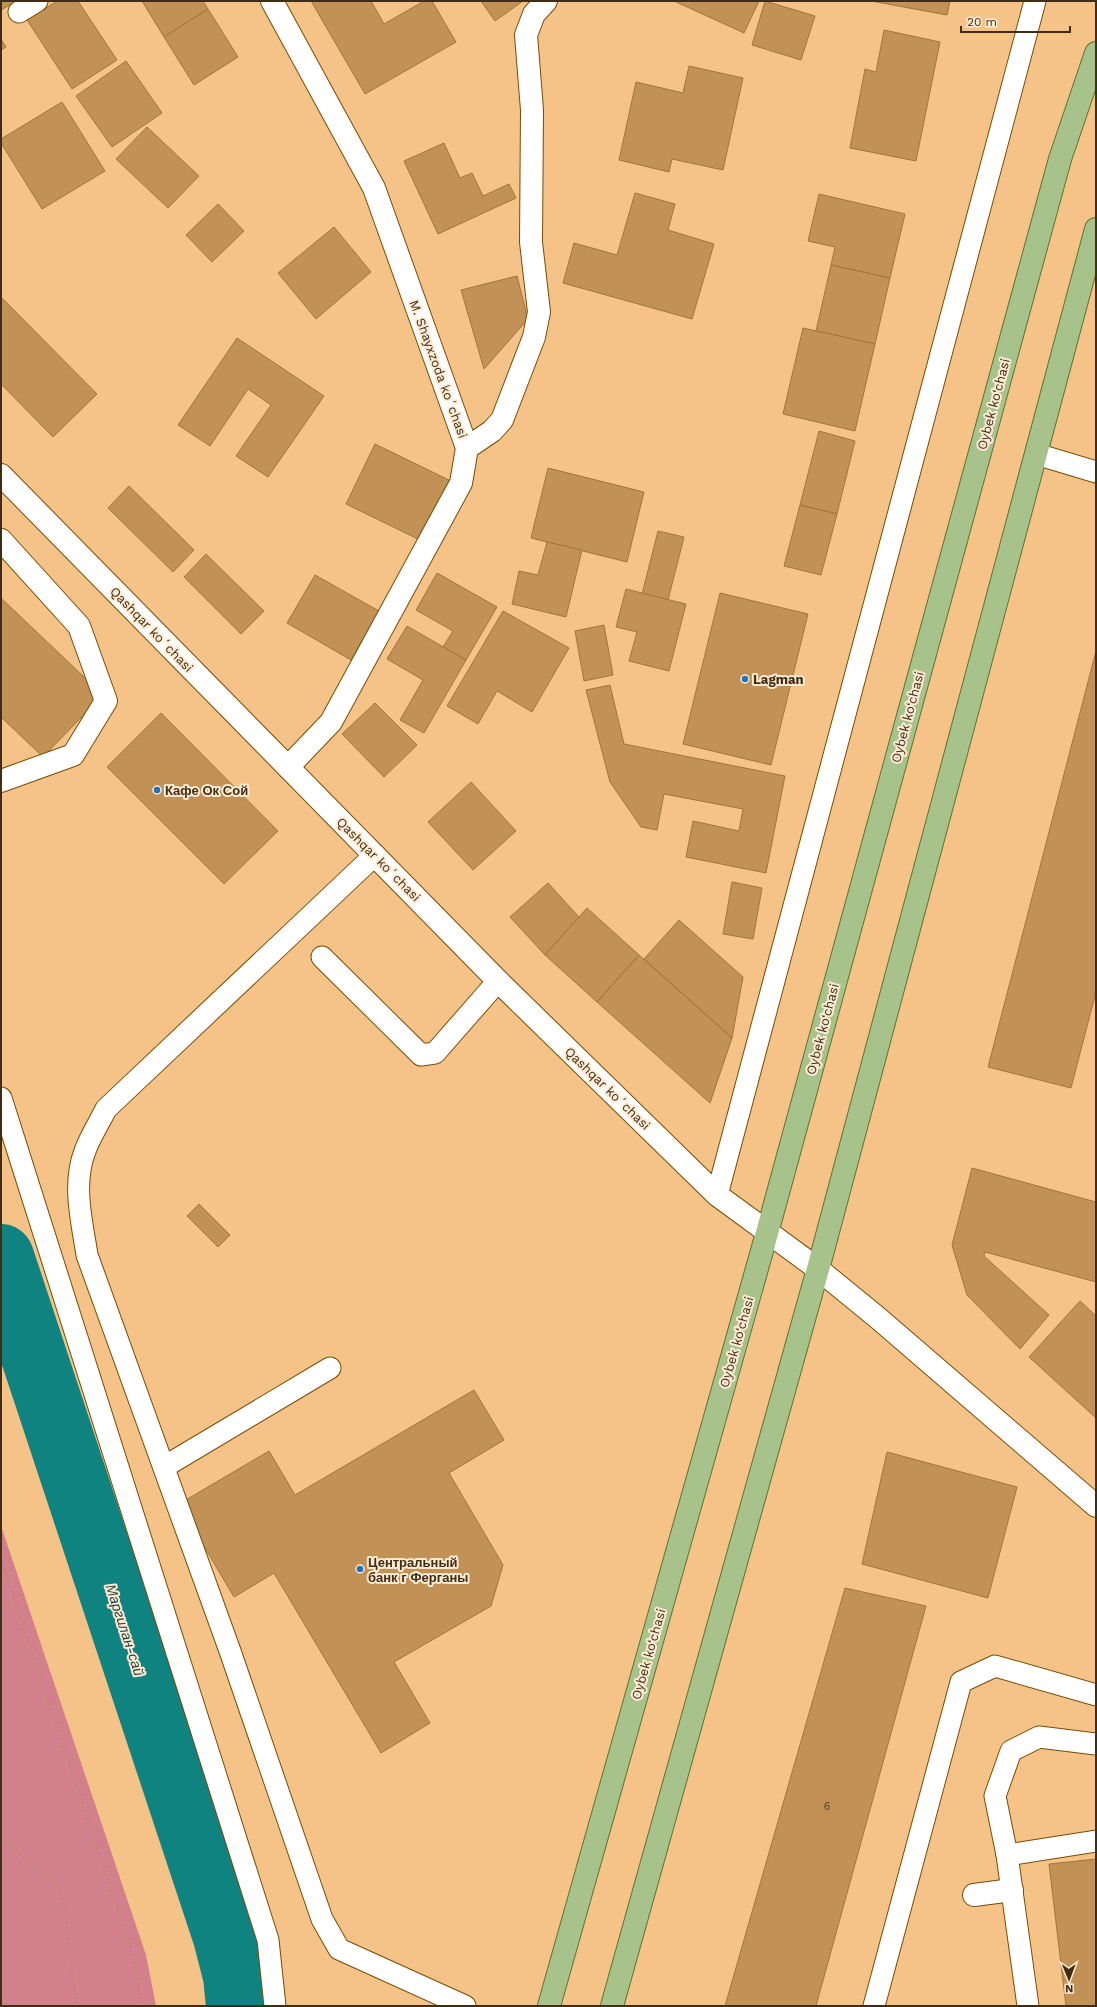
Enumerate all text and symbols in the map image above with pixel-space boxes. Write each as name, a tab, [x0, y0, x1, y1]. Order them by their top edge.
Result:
scale bar	[961, 8, 1070, 34]
text: 20 m	[967, 15, 997, 29]
street label: M. Shayxzoda koʻchasi	[407, 298, 471, 440]
street label: Oybek ko‘chasi	[974, 357, 1013, 451]
street label: Qashqar koʻchasi	[107, 584, 196, 675]
street label: Oybek ko‘chasi	[888, 670, 927, 764]
place label: Lagman	[753, 672, 804, 687]
marker: Lagman	[740, 674, 750, 684]
place label: Кафе Ок Сой	[165, 783, 248, 798]
marker: Кафе Ок Сой	[152, 785, 162, 795]
street label: Qashqar koʻchasi	[334, 814, 424, 904]
street label: Oybek ko‘chasi	[803, 982, 842, 1076]
street label: Qashqar koʻchasi	[562, 1044, 653, 1133]
street label: Oybek ko‘chasi	[716, 1295, 757, 1389]
place label: Центральный банк г Ферганы	[368, 1555, 468, 1585]
marker: Центральный банк г Ферганы	[355, 1564, 365, 1574]
water label: Маргилан-сай	[103, 1582, 147, 1678]
street label: Oybek ko‘chasi	[628, 1607, 669, 1701]
house number: 6	[824, 1800, 831, 1813]
north arrow	[1049, 1959, 1089, 1999]
text: N	[1065, 1982, 1073, 1995]

